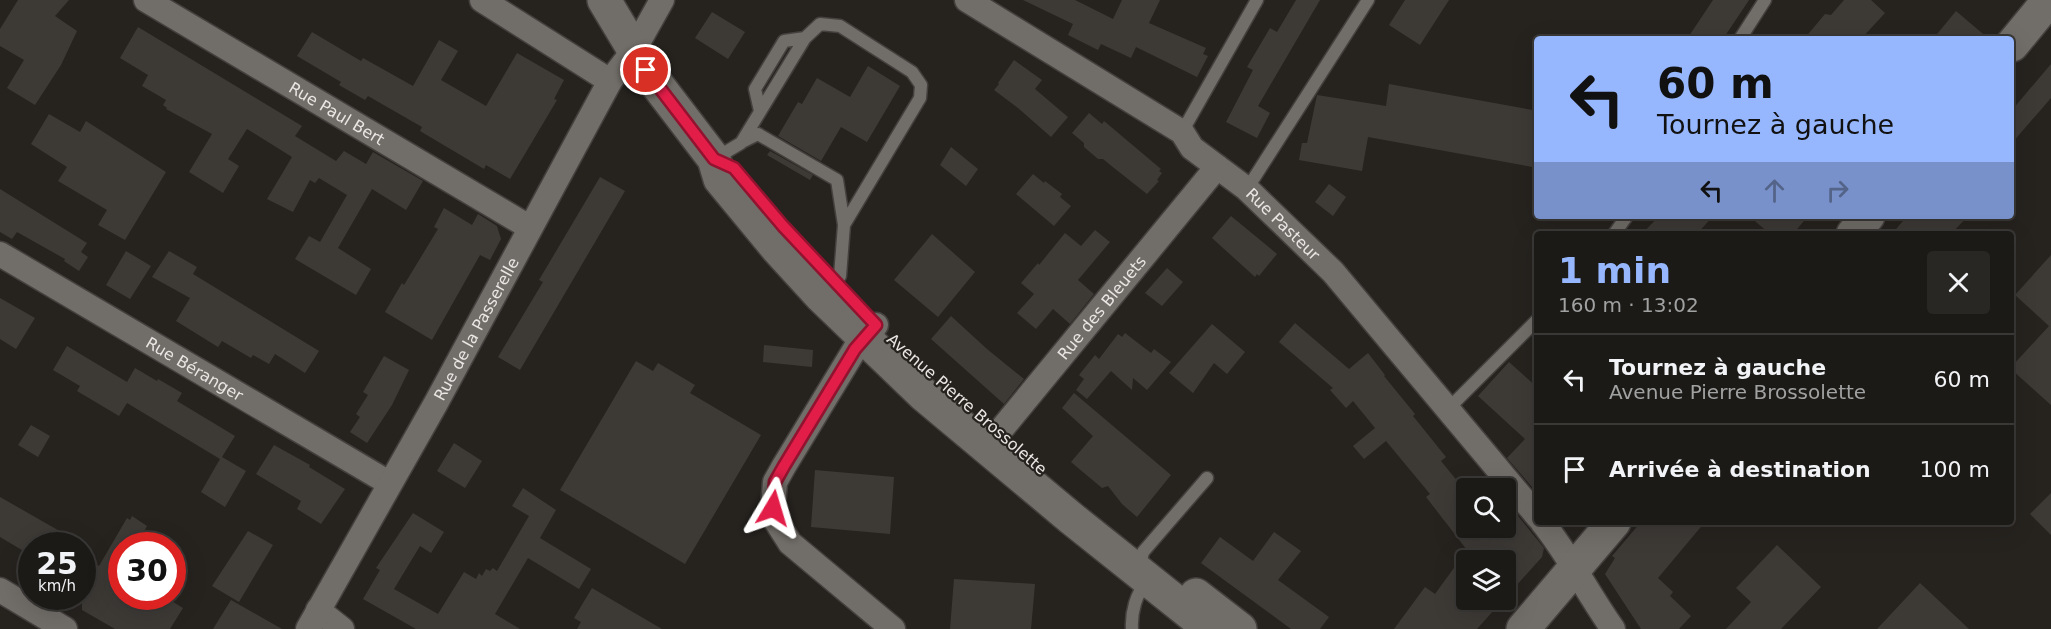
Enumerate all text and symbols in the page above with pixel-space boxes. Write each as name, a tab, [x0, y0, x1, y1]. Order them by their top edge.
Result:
pin	[620, 44, 671, 95]
icon: arrive	[629, 53, 662, 86]
text: 60 m	[1657, 59, 1774, 108]
icon: left	[1558, 60, 1636, 138]
street label: Rue Paul Bert	[286, 78, 388, 149]
text: Tournez à gauche	[1657, 109, 1894, 140]
icon: left	[1695, 174, 1728, 207]
icon: ahead	[1758, 174, 1791, 207]
icon: right	[1821, 174, 1854, 207]
street label: Rue Pasteur	[1242, 184, 1324, 264]
text: 1 min	[1558, 250, 1671, 291]
button: close	[1927, 251, 1990, 314]
street label: Rue des Bleuets	[1053, 252, 1150, 363]
street label: Rue de la Passerelle	[430, 254, 522, 404]
text: 160 m · 13:02	[1558, 293, 1699, 317]
street label: Avenue Pierre Brossolette	[883, 329, 1051, 479]
street label: Rue Béranger	[143, 333, 247, 405]
text: Tournez à gauche	[1609, 355, 1826, 380]
icon: left	[1558, 363, 1591, 396]
text: 60 m	[1934, 367, 1990, 392]
text: Avenue Pierre Brossolette	[1609, 380, 1866, 404]
icon: arrive	[1558, 453, 1591, 486]
text: Arrivée à destination	[1609, 457, 1871, 482]
text: 100 m	[1920, 457, 1990, 482]
position arrow	[741, 476, 805, 540]
map controls	[1456, 478, 1516, 610]
button: search	[1456, 478, 1516, 538]
speed limit sign: 30	[108, 532, 186, 610]
text: 25	[36, 546, 78, 581]
button: layers	[1456, 550, 1516, 610]
text: km/h	[38, 577, 76, 595]

